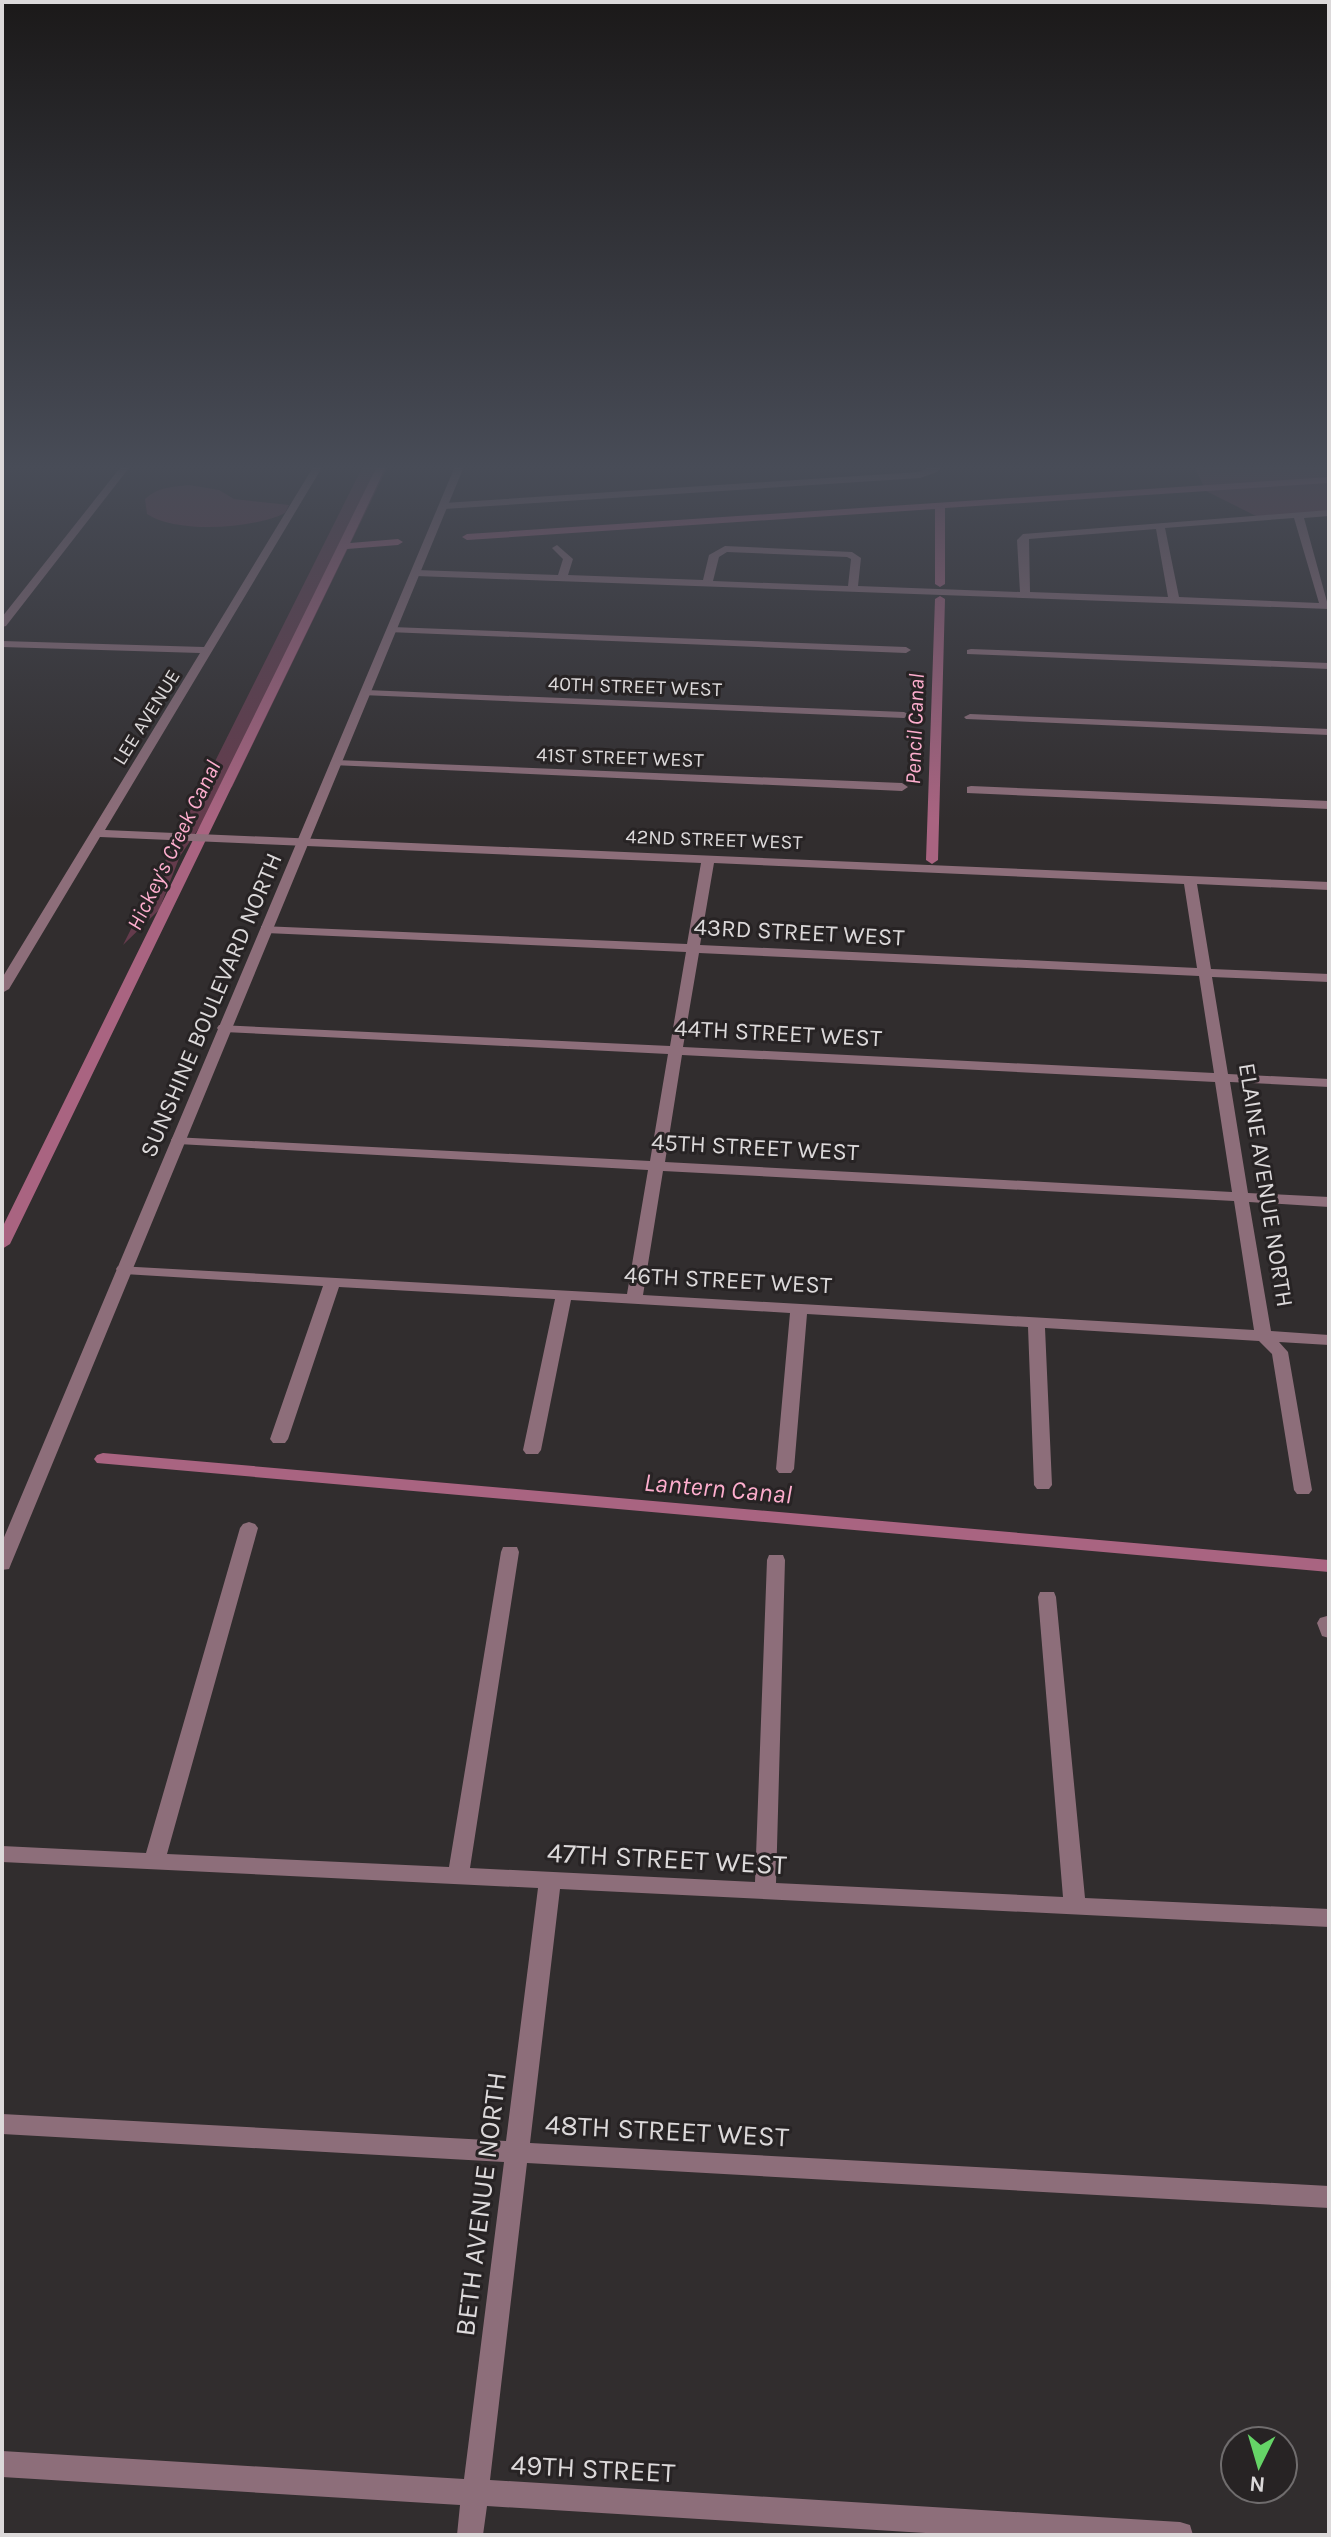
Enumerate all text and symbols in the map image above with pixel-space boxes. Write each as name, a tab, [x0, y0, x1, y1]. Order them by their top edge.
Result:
street label: LEE AVENUE	[108, 665, 185, 769]
street label: 40TH STREET WEST	[548, 672, 722, 701]
water label: Pencil Canal	[900, 673, 930, 785]
street label: 41ST STREET WEST	[536, 743, 704, 772]
water label: Hickey's Creek Canal	[121, 756, 226, 935]
street label: 42ND STREET WEST	[625, 825, 803, 854]
street label: SUNSHINE BOULEVARD NORTH	[134, 849, 288, 1161]
street label: 43RD STREET WEST	[693, 912, 905, 952]
street label: 44TH STREET WEST	[673, 1014, 883, 1052]
street label: ELAINE AVENUE NORTH	[1233, 1061, 1299, 1309]
street label: 45TH STREET WEST	[650, 1128, 860, 1166]
street label: 46TH STREET WEST	[623, 1261, 833, 1299]
water label: Lantern Canal	[642, 1467, 793, 1510]
street label: 47TH STREET WEST	[546, 1836, 788, 1881]
street label: BETH AVENUE NORTH	[448, 2070, 513, 2338]
street label: 48TH STREET WEST	[544, 2108, 790, 2153]
north arrow	[1219, 2425, 1299, 2505]
street label: 49TH STREET	[510, 2448, 676, 2489]
text: N	[1248, 2470, 1266, 2498]

